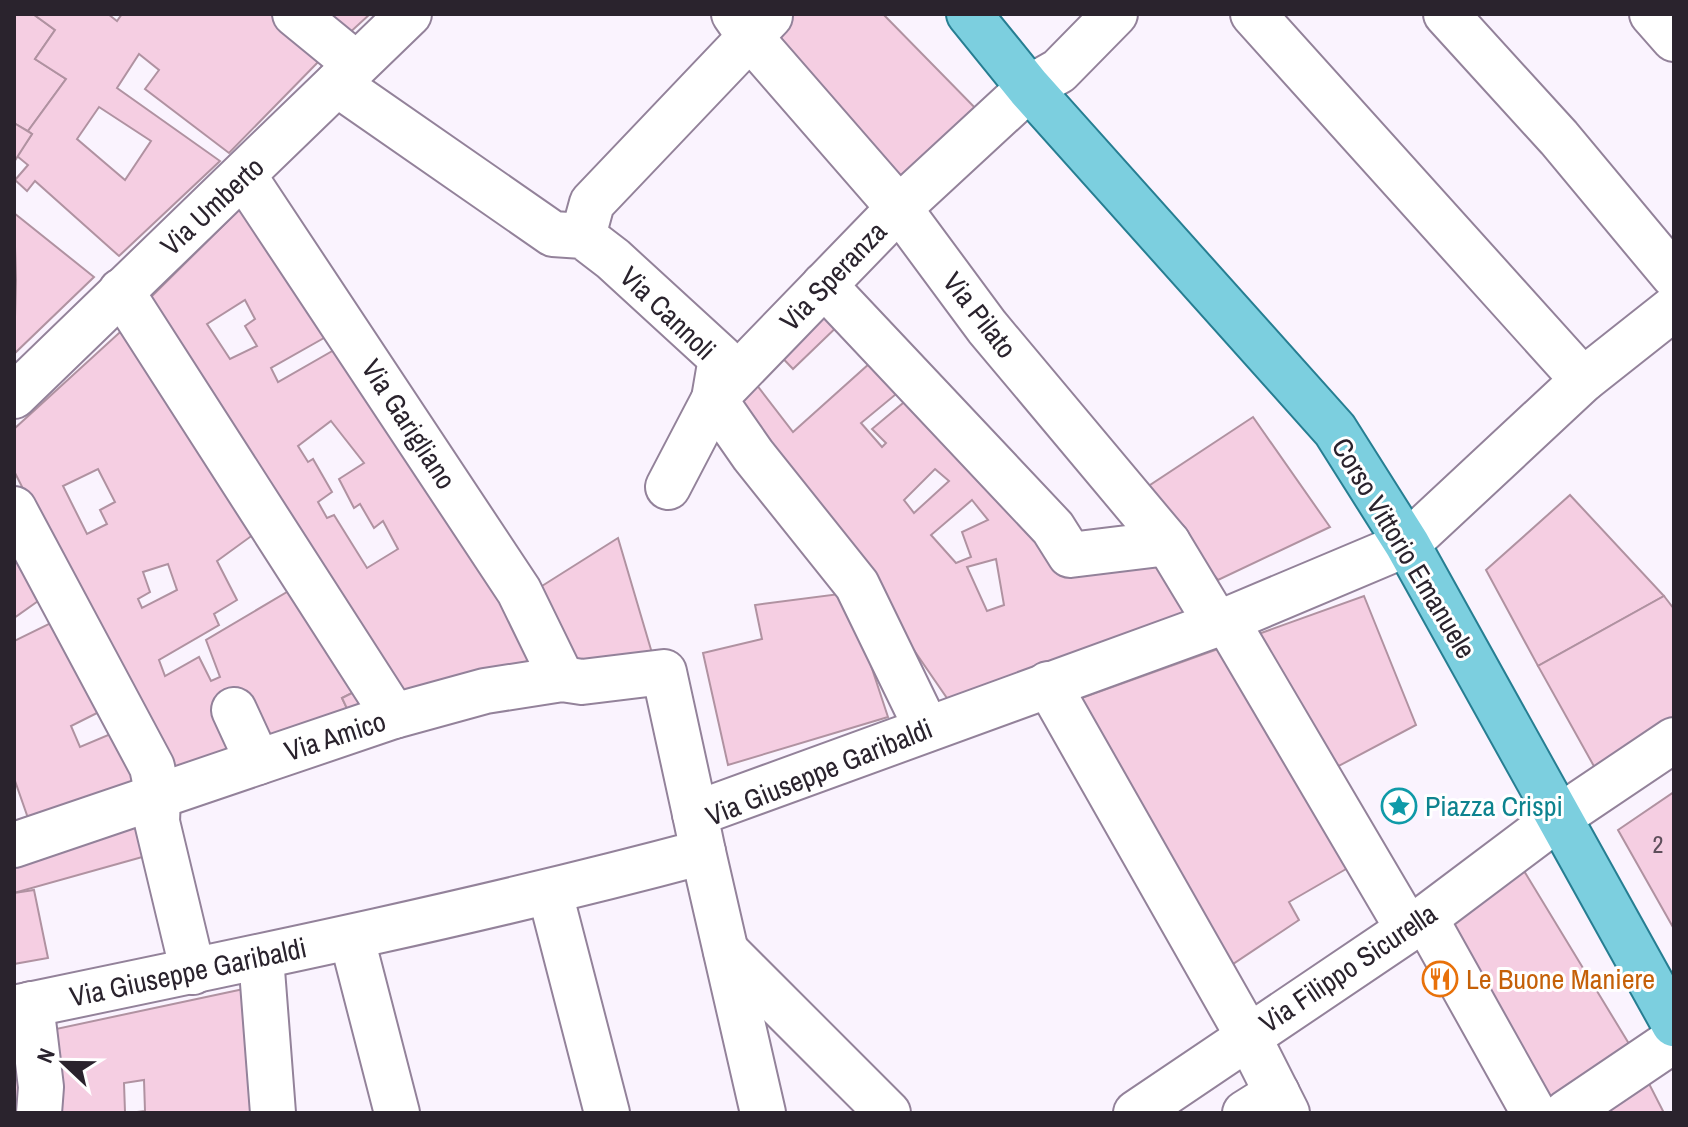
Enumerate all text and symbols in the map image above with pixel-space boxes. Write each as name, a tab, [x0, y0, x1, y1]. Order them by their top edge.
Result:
street label: Via Umberto	[152, 148, 272, 264]
street label: Via Speranza	[771, 213, 895, 339]
street label: Via Cannoli	[612, 258, 724, 368]
street label: Via Pilato	[934, 264, 1026, 366]
street label: Via Garigliano	[353, 352, 465, 496]
street label: Corso Vittorio Emanuele	[1323, 431, 1485, 665]
street label: Via Amico	[280, 702, 390, 770]
street label: Via Giuseppe Garibaldi	[700, 709, 938, 835]
place icon: Piazza Crispi	[1380, 787, 1418, 825]
place label: Piazza Crispi	[1425, 787, 1563, 825]
house number: 2	[1653, 828, 1663, 860]
street label: Via Filippo Sicurella	[1252, 894, 1444, 1041]
street label: Via Giuseppe Garibaldi	[66, 928, 310, 1016]
restaurant icon: Le Buone Maniere	[1421, 960, 1459, 998]
place label: Le Buone Maniere	[1466, 960, 1655, 998]
north arrow	[24, 1023, 104, 1103]
text: N	[29, 1044, 62, 1067]

